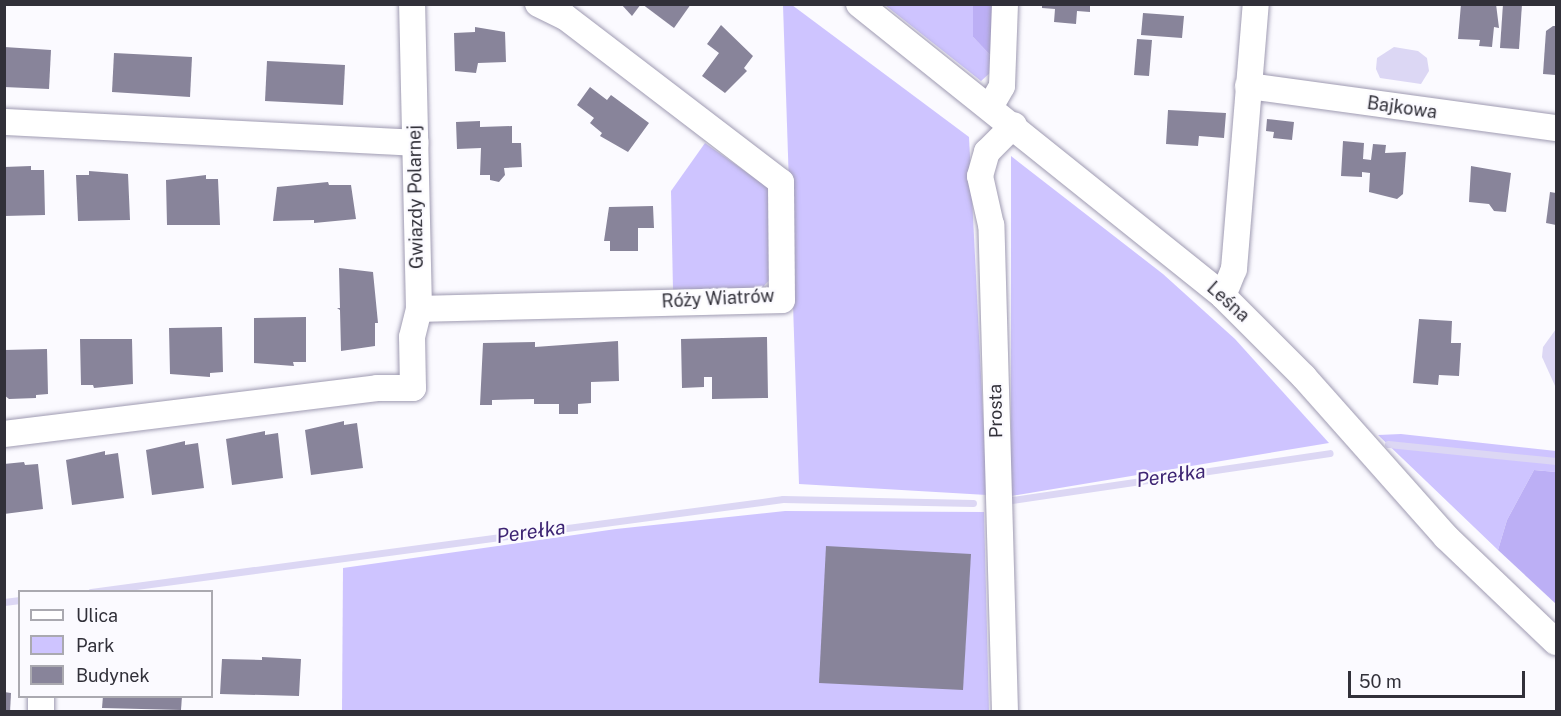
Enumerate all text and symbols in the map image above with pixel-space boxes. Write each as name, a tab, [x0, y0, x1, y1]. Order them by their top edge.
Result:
street label: Bajkowa	[1366, 92, 1438, 124]
street label: Gwiazdy Polarnej	[404, 125, 428, 269]
street label: Leśna	[1202, 277, 1254, 327]
street label: Róży Wiatrów	[661, 285, 775, 313]
street label: Prosta	[985, 384, 1007, 438]
water label: Perełka	[1135, 459, 1207, 493]
water label: Perełka	[495, 515, 567, 549]
legend	[18, 590, 213, 698]
text: Ulica	[76, 605, 118, 626]
text: Park	[76, 635, 114, 656]
scale bar	[1351, 659, 1528, 697]
text: Budynek	[76, 665, 150, 686]
text: 50 m	[1359, 671, 1402, 692]

